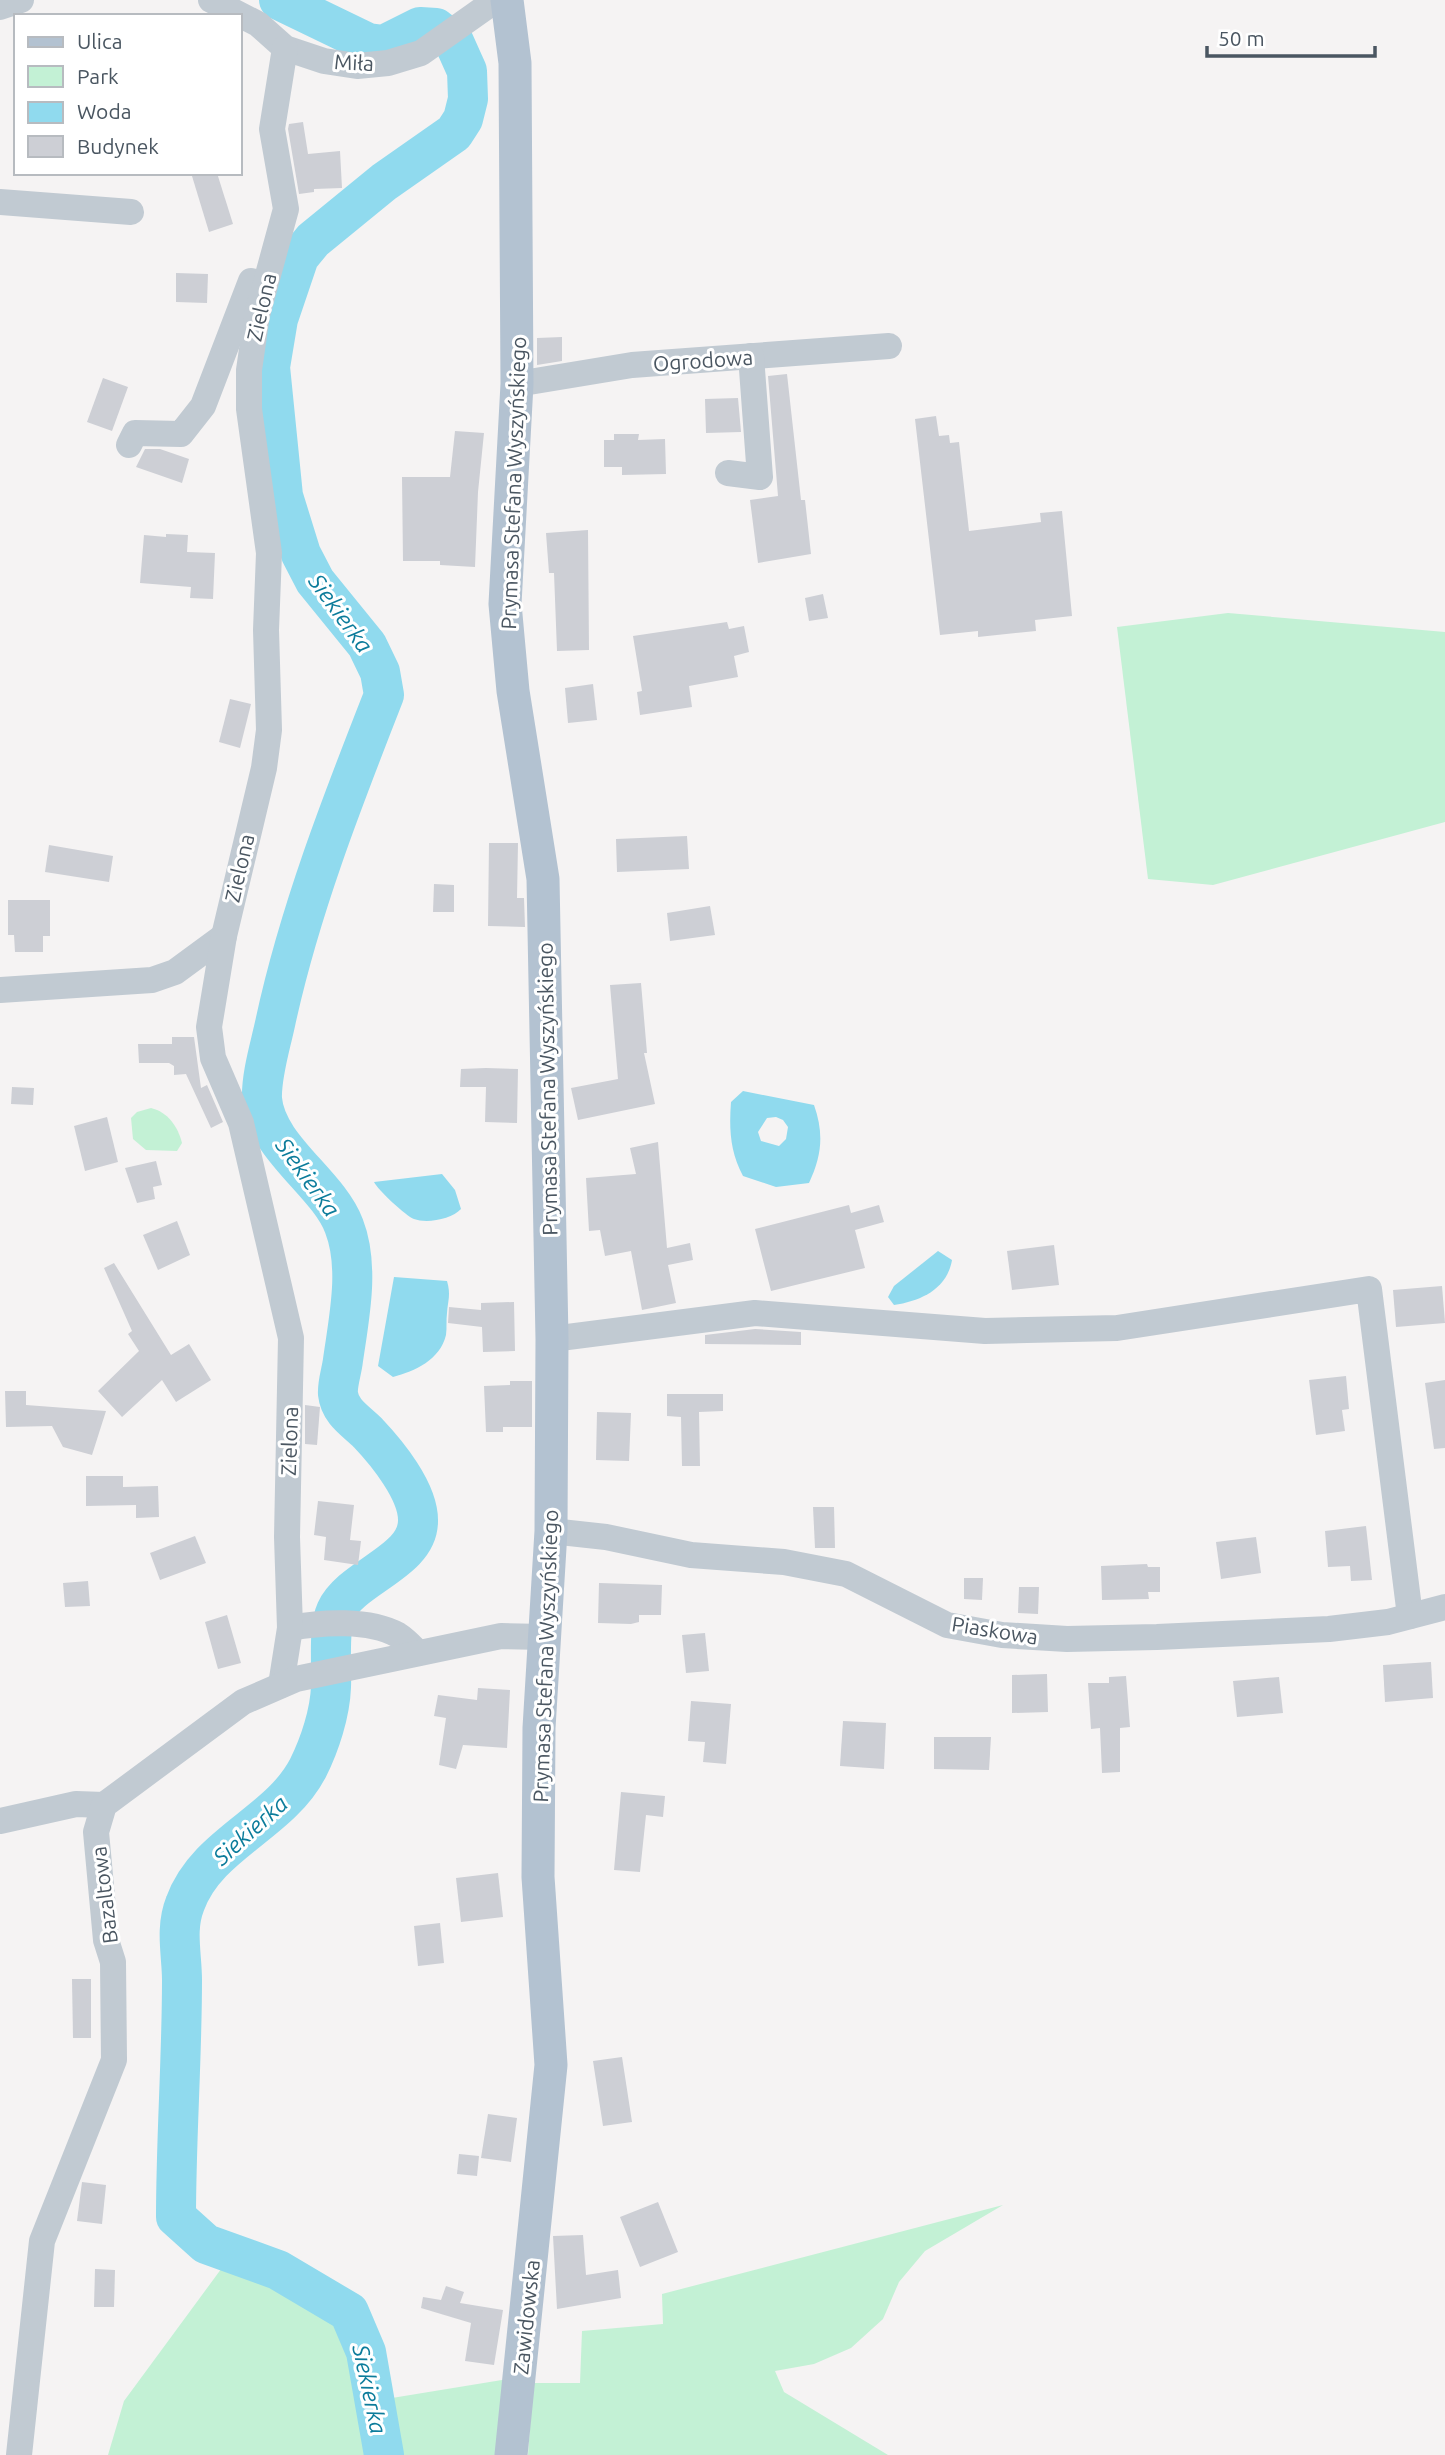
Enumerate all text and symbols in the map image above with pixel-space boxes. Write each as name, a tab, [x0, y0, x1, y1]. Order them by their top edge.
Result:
legend	[14, 14, 242, 175]
scale bar	[1207, 14, 1375, 58]
text: 50 m	[1218, 26, 1265, 50]
text: Ulica	[77, 29, 122, 53]
street label: Miła	[334, 49, 374, 75]
text: Park	[77, 64, 119, 88]
text: Woda	[77, 99, 131, 123]
text: Budynek	[77, 134, 159, 158]
street label: Zielona	[242, 271, 280, 343]
street label: Prymasa Stefana Wyszyńskiego	[496, 336, 530, 630]
street label: Ogrodowa	[652, 345, 754, 375]
water label: Siekierka	[304, 568, 378, 657]
street label: Zielona	[220, 832, 258, 904]
street label: Prymasa Stefana Wyszyńskiego	[532, 942, 562, 1236]
water label: Siekierka	[271, 1132, 345, 1221]
street label: Zielona	[276, 1406, 302, 1476]
street label: Prymasa Stefana Wyszyńskiego	[528, 1509, 562, 1803]
street label: Piaskowa	[950, 1611, 1040, 1649]
water label: Siekierka	[207, 1790, 292, 1870]
street label: Bazaltowa	[86, 1845, 122, 1945]
street label: Zawidowska	[508, 2258, 544, 2376]
water label: Siekierka	[348, 2341, 392, 2436]

